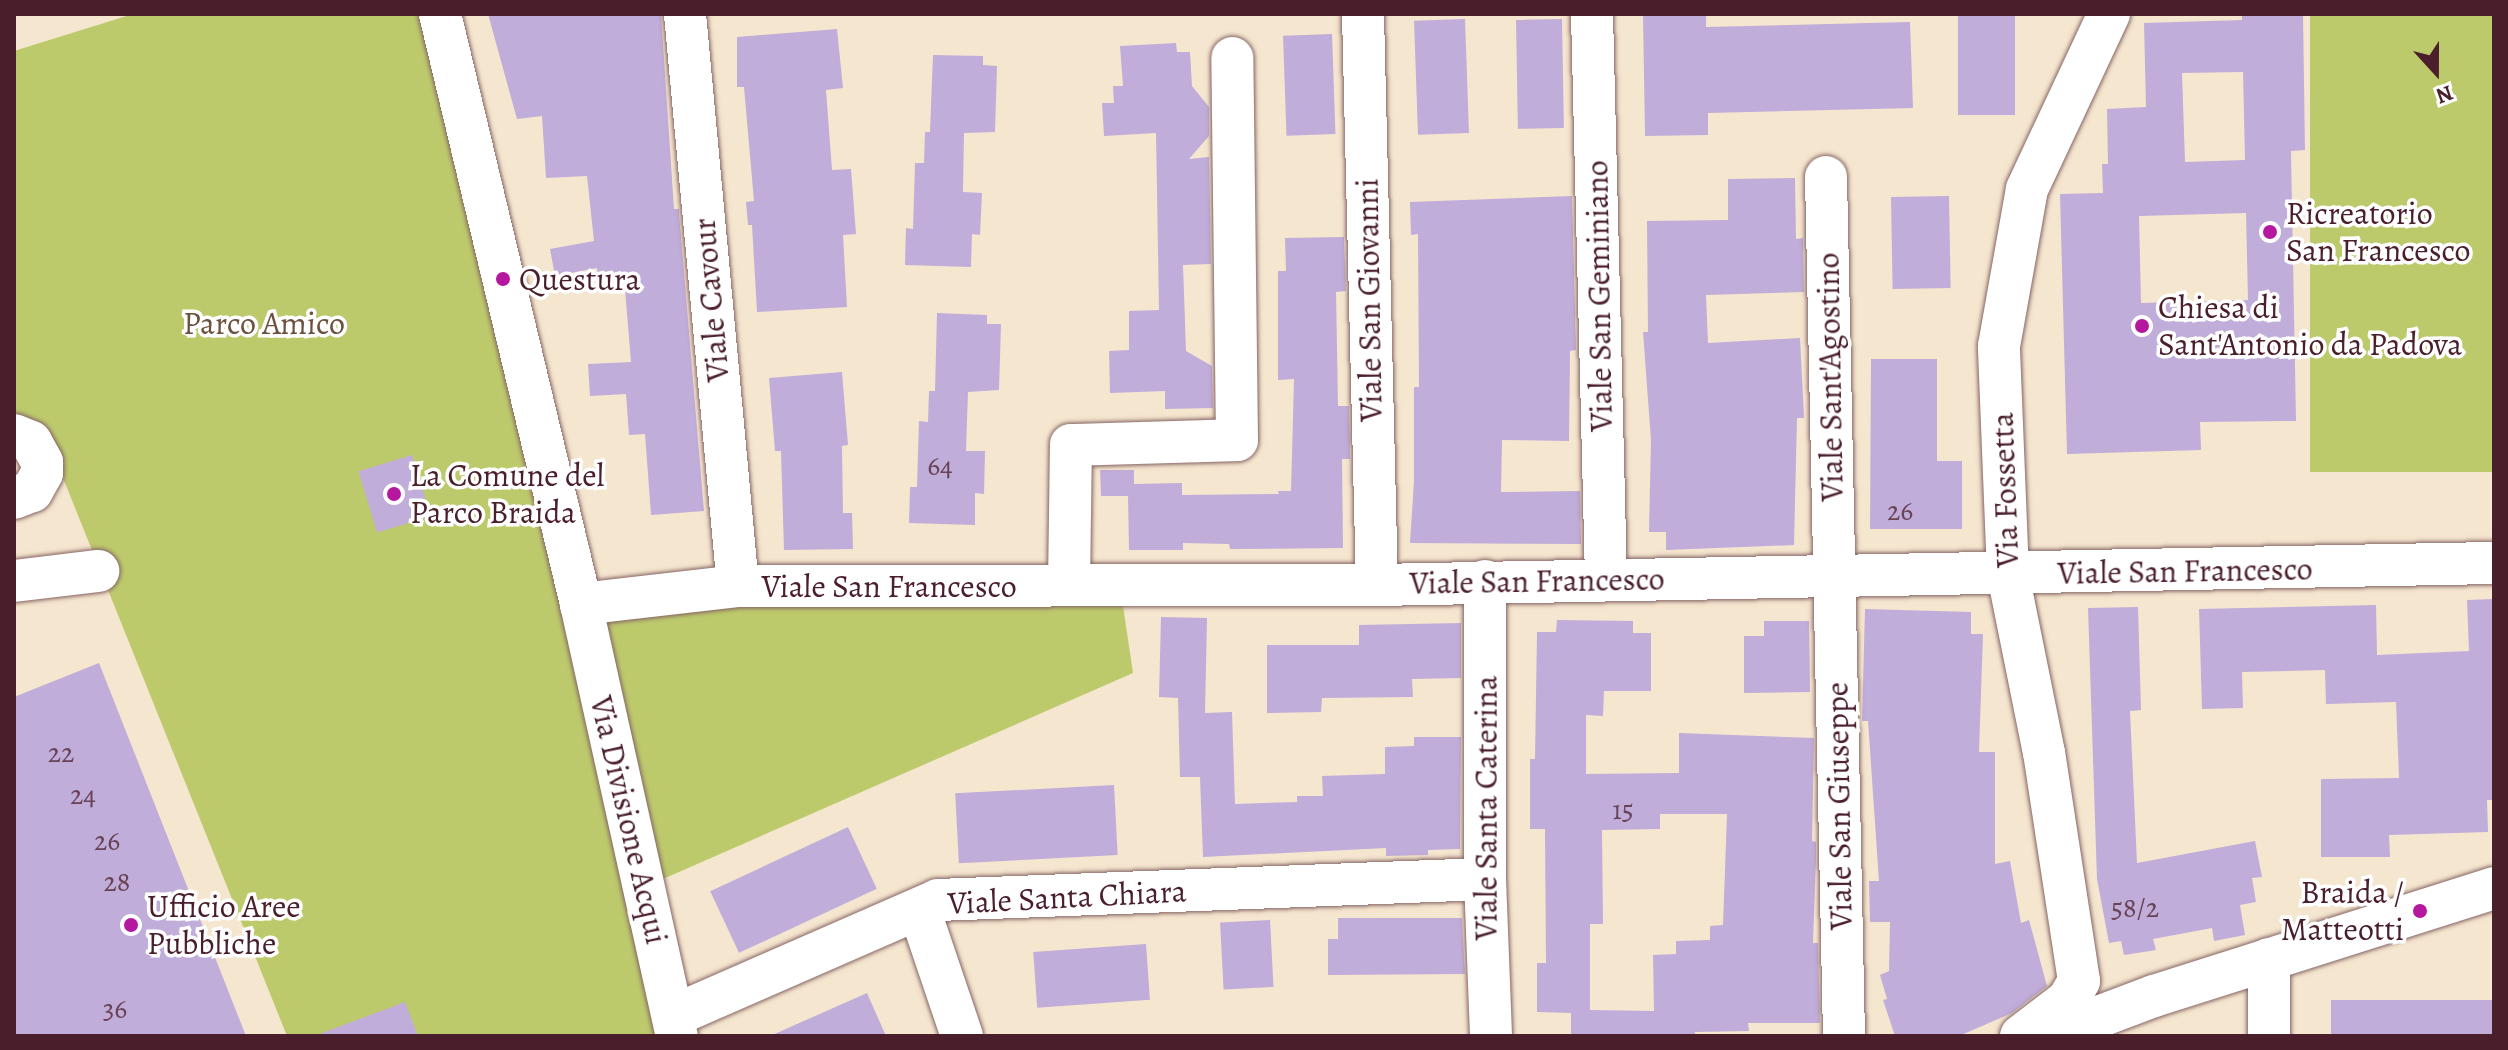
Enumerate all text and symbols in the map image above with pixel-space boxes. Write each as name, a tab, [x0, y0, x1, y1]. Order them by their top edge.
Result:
north arrow	[2396, 32, 2476, 112]
text: N	[2432, 78, 2457, 111]
street label: Viale San Geminiano	[1577, 160, 1621, 432]
street label: Viale San Giovanni	[1348, 178, 1390, 422]
place label: Ricreatorio San Francesco	[2286, 195, 2471, 270]
street label: Viale Cavour	[685, 217, 737, 383]
marker: Ricreatorio San Francesco	[2261, 223, 2279, 241]
street label: Viale Sant'Agostino	[1809, 252, 1851, 502]
place label: Questura	[519, 260, 641, 298]
marker: Questura	[494, 270, 512, 288]
place label: Chiesa di Sant'Antonio da Padova	[2158, 289, 2462, 364]
park label: Parco Amico	[183, 304, 345, 342]
marker: Chiesa di Sant'Antonio da Padova	[2133, 317, 2151, 335]
street label: Via Fossetta	[1983, 412, 2027, 568]
house number: 64	[927, 449, 953, 483]
place label: La Comune del Parco Braida	[410, 457, 604, 532]
marker: La Comune del Parco Braida	[385, 485, 403, 503]
house number: 26	[1887, 494, 1913, 528]
street label: Viale San Francesco	[2057, 550, 2313, 592]
street label: Viale San Francesco	[1409, 560, 1665, 602]
street label: Viale San Francesco	[761, 567, 1017, 605]
street label: Viale Santa Caterina	[1467, 676, 1505, 940]
street label: Viale San Giuseppe	[1818, 682, 1860, 930]
street label: Via Divisione Acqui	[582, 692, 676, 948]
house number: 22	[48, 736, 74, 770]
house number: 24	[70, 778, 96, 812]
house number: 15	[1612, 793, 1634, 827]
house number: 26	[94, 824, 120, 858]
house number: 28	[104, 865, 130, 899]
street label: Viale Santa Chiara	[947, 872, 1187, 922]
place label: Braida / Matteotti	[2281, 874, 2404, 949]
place label: Ufficio Aree Pubbliche	[147, 888, 301, 963]
house number: 58/2	[2111, 891, 2159, 925]
marker: Braida / Matteotti	[2411, 902, 2429, 920]
marker: Ufficio Aree Pubbliche	[122, 916, 140, 934]
house number: 36	[103, 992, 127, 1026]

